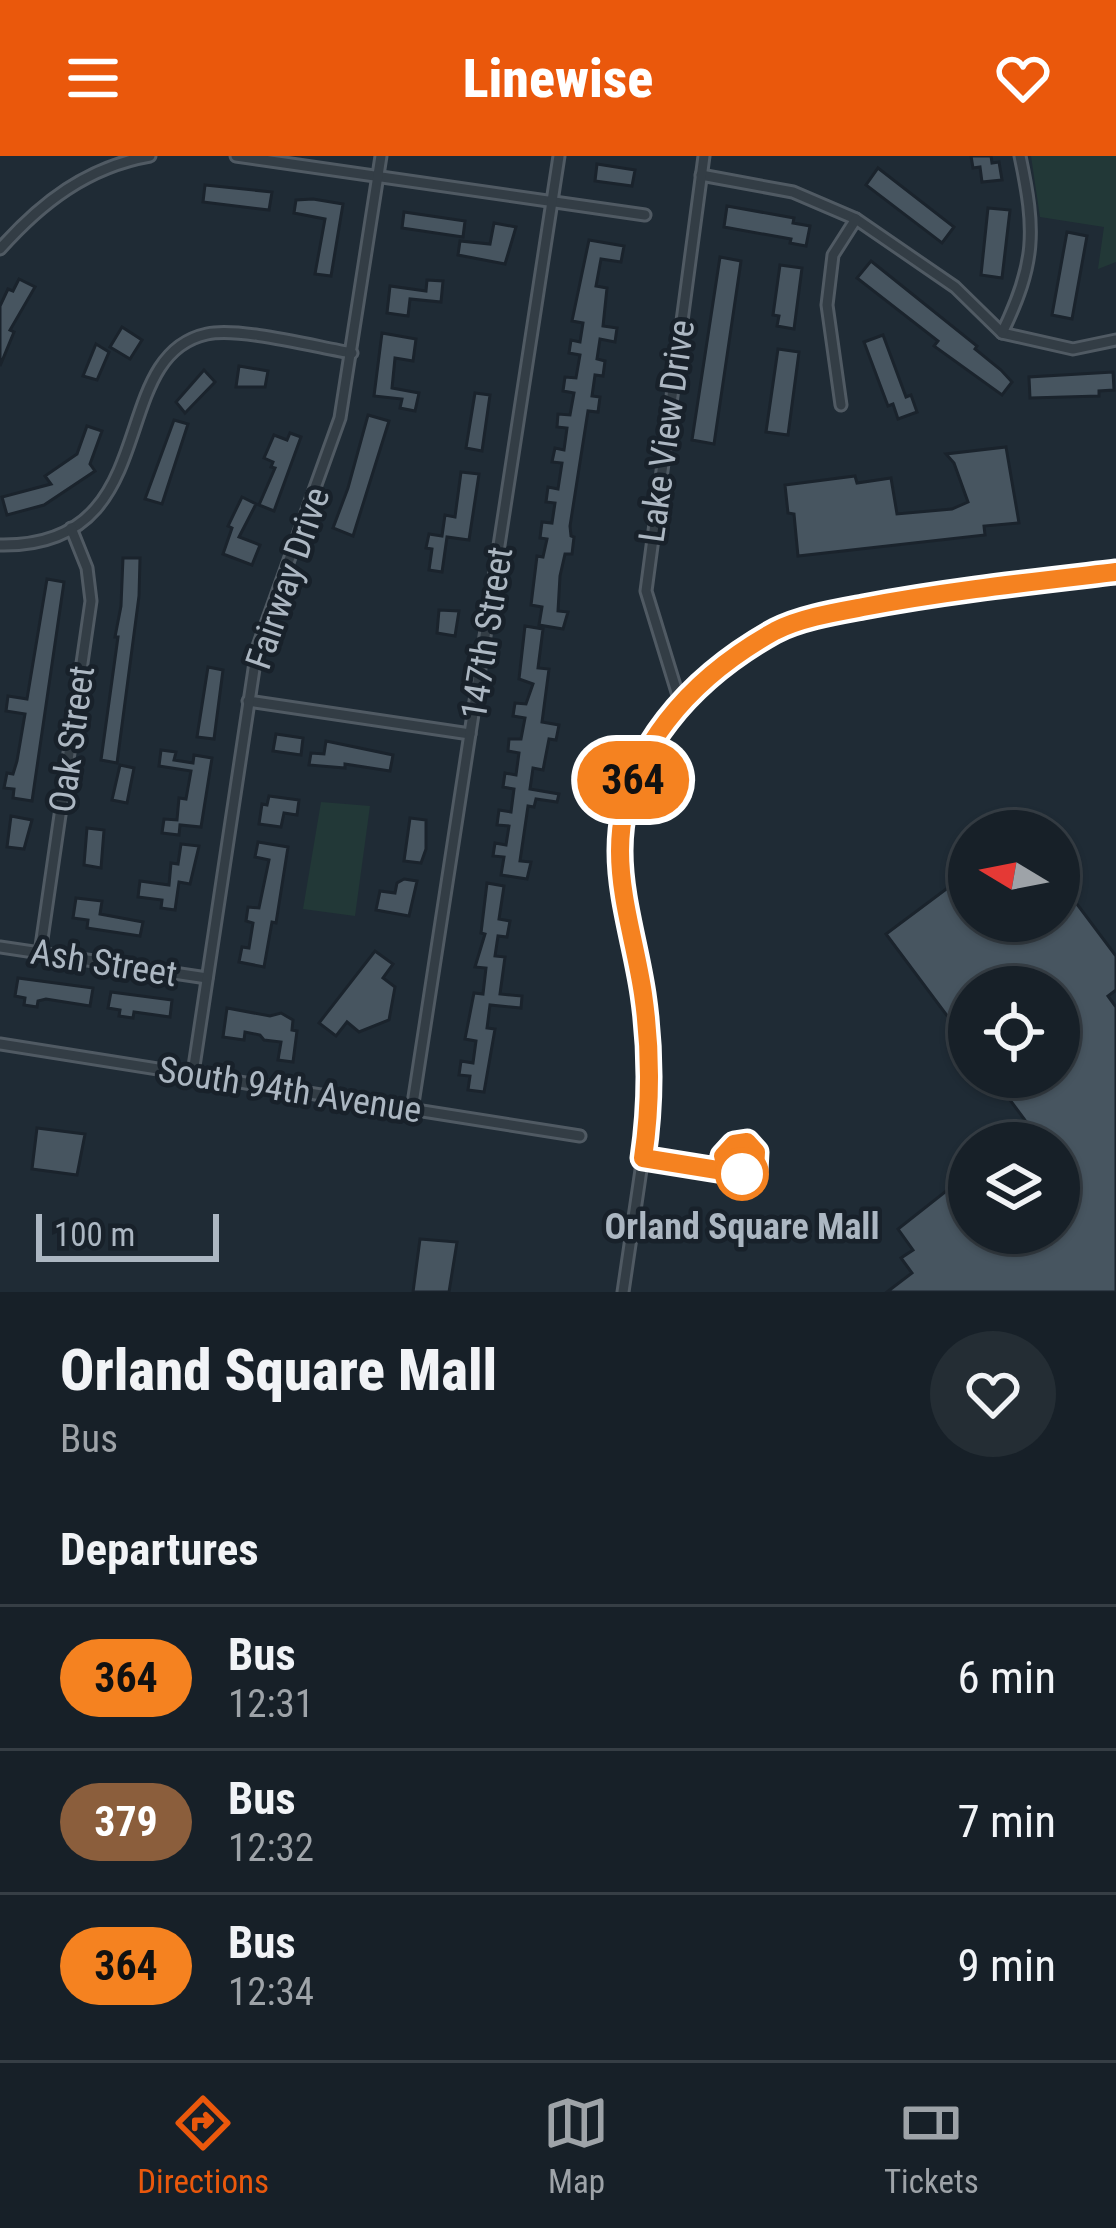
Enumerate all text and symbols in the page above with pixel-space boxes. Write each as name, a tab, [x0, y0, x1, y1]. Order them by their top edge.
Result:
icon: menu	[60, 45, 126, 111]
icon: heart	[990, 45, 1056, 111]
text: Linewise	[463, 47, 653, 110]
street label: Lake View Drive	[631, 317, 703, 545]
street label: Fairway Drive	[237, 482, 339, 674]
street label: 147th Street	[453, 544, 521, 722]
street label: Oak Street	[41, 663, 103, 815]
line badge: 364	[564, 741, 702, 819]
text: 364	[601, 755, 665, 804]
north arrow	[948, 810, 1080, 942]
map controls	[948, 810, 1080, 1254]
street label: Ash Street	[28, 931, 180, 995]
button: locate	[948, 966, 1080, 1098]
street label: South 94th Avenue	[155, 1048, 424, 1132]
button: layers	[948, 1122, 1080, 1254]
marker: Orland Square Mall	[717, 1149, 767, 1199]
place label: Orland Square Mall	[604, 1206, 880, 1248]
scale bar	[36, 1208, 219, 1261]
text: 100 m	[54, 1215, 135, 1254]
button: heart	[930, 1331, 1056, 1457]
text: Orland Square Mall	[60, 1337, 497, 1404]
text: Bus	[60, 1416, 118, 1462]
text: Departures	[60, 1523, 259, 1576]
text: Bus	[228, 1628, 296, 1681]
text: 6 min	[957, 1651, 1056, 1704]
text: 364	[94, 1653, 158, 1702]
text: 12:31	[228, 1681, 314, 1727]
text: Bus	[228, 1772, 296, 1825]
text: 7 min	[957, 1795, 1056, 1848]
text: 379	[94, 1797, 158, 1846]
text: 12:32	[228, 1825, 314, 1871]
text: Bus	[228, 1916, 296, 1969]
text: 9 min	[957, 1939, 1056, 1992]
text: 364	[94, 1941, 158, 1990]
text: 12:34	[228, 1969, 314, 2015]
tab: Directions	[137, 2090, 269, 2201]
tab: Map	[543, 2090, 609, 2201]
tab: Tickets	[884, 2090, 979, 2201]

